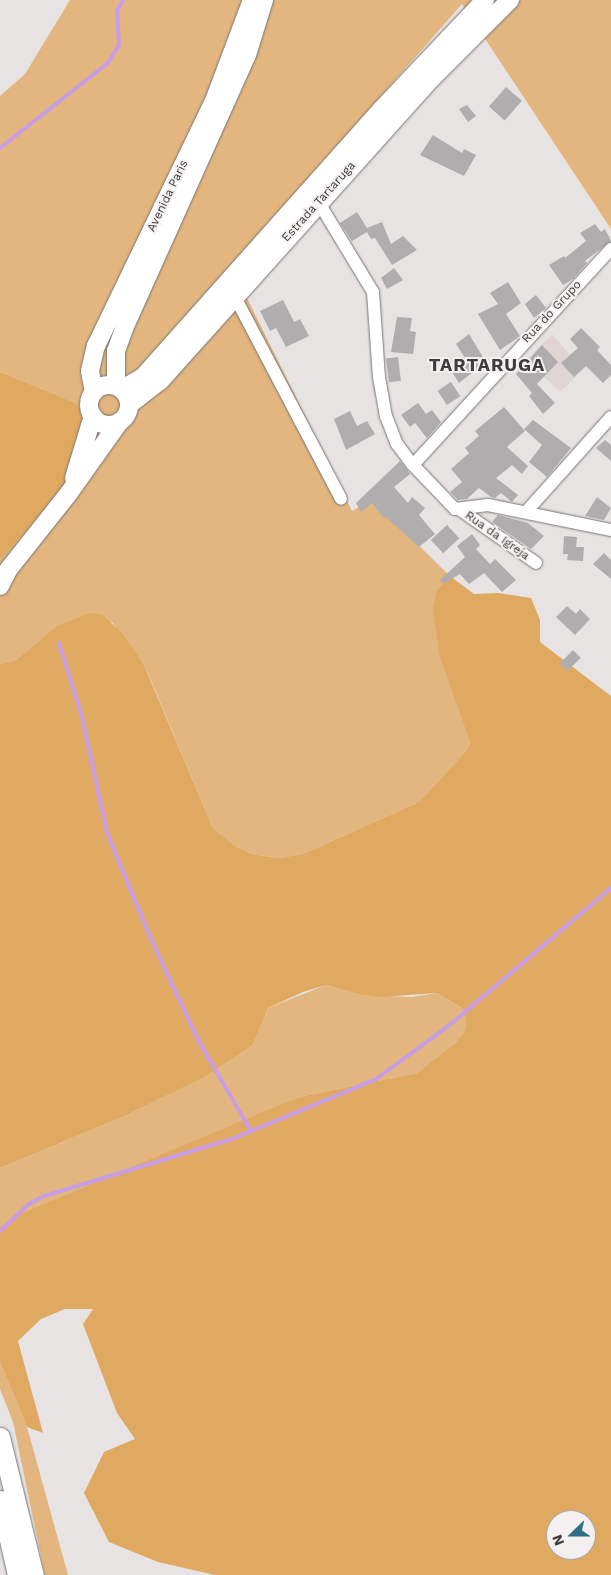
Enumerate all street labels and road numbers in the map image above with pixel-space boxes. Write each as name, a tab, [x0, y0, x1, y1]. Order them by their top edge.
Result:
street label: Avenida Paris	[144, 158, 192, 234]
street label: Estrada Tartaruga	[279, 159, 359, 245]
street label: Rua do Grupo	[519, 278, 585, 346]
street label: Rua da Igreja	[462, 508, 532, 564]

